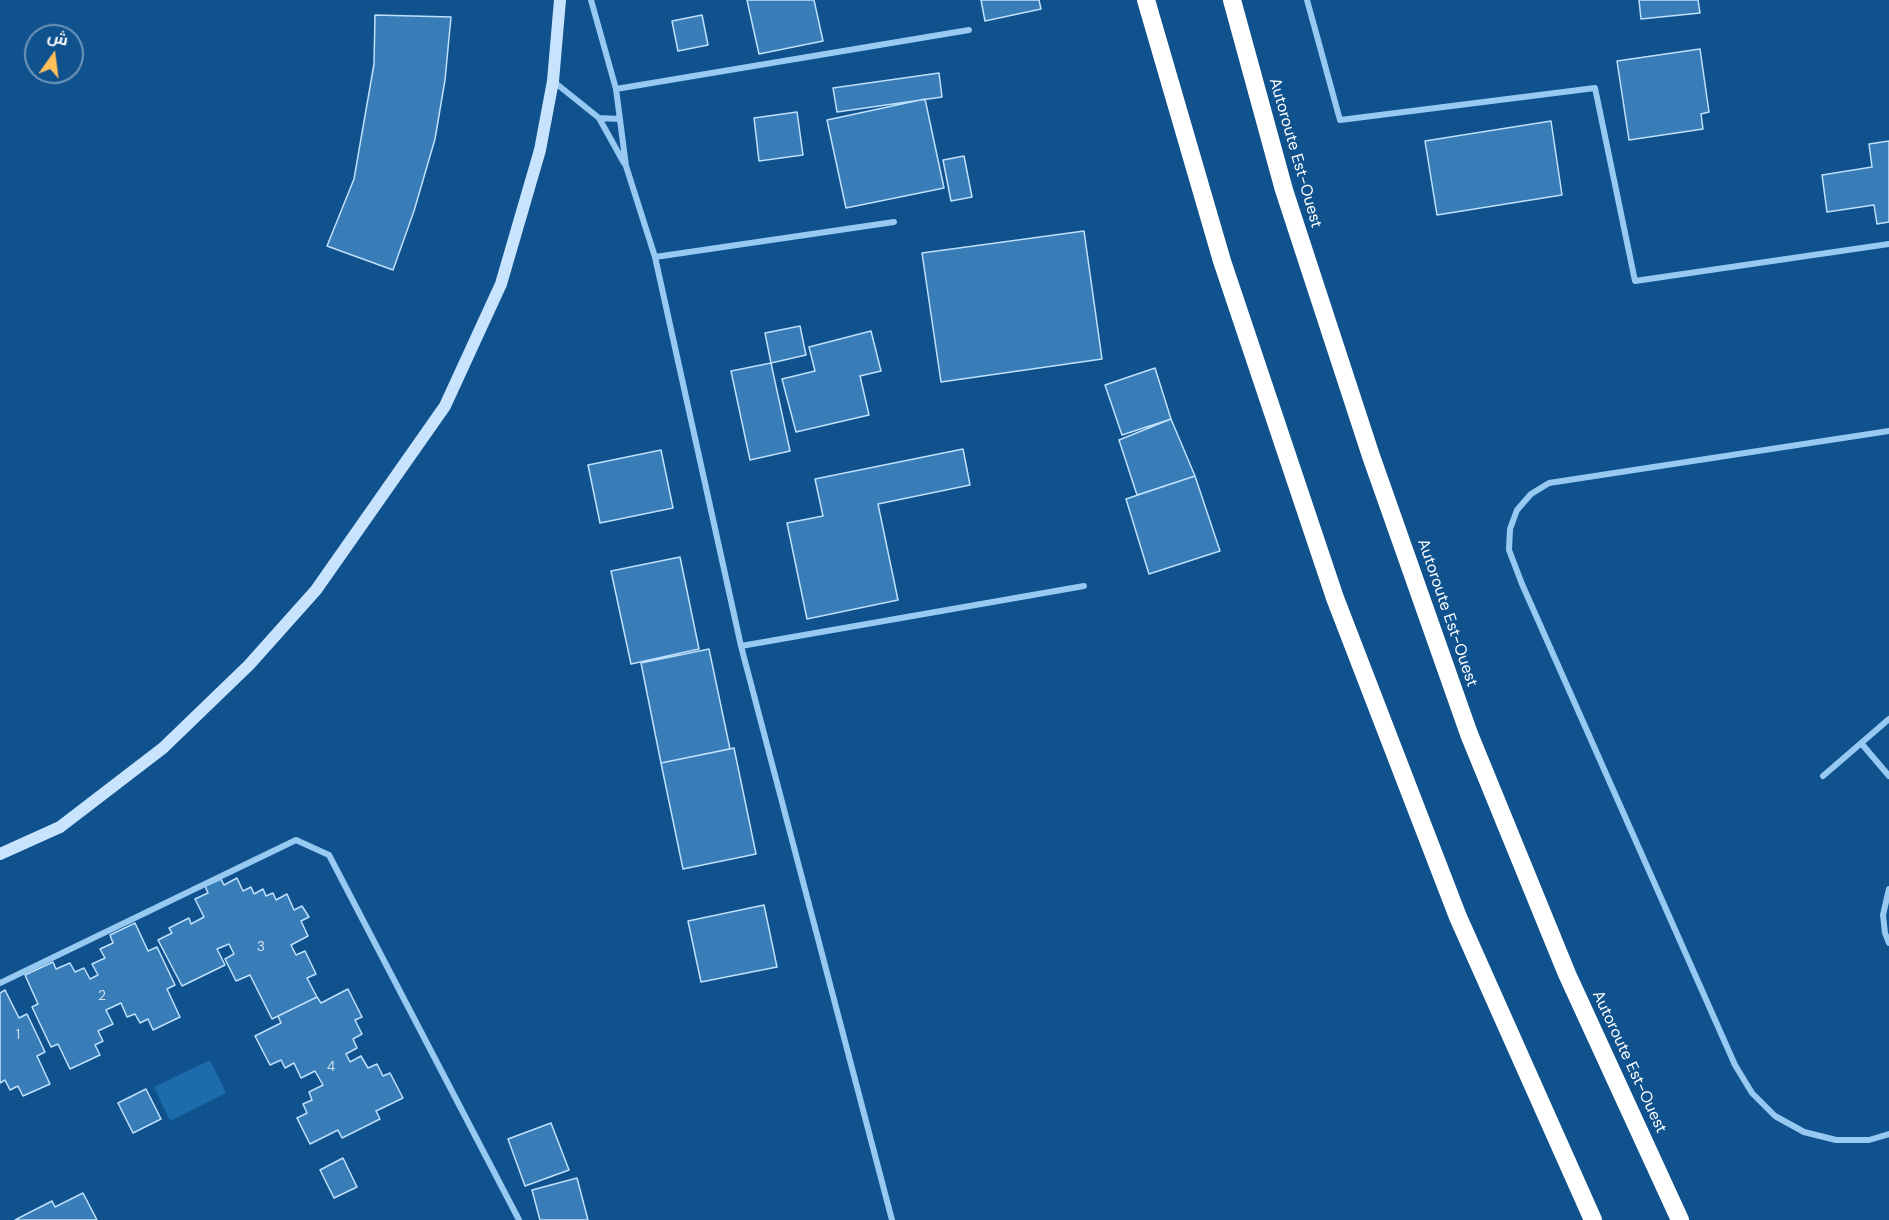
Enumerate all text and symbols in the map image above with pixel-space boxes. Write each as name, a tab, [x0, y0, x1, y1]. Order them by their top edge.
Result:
north arrow	[24, 24, 84, 84]
text: ش	[45, 25, 70, 51]
street label: Autoroute Est-Ouest	[1264, 76, 1326, 230]
street label: Autoroute Est-Ouest	[1413, 537, 1481, 689]
house number: 3	[257, 939, 265, 955]
house number: 2	[98, 988, 106, 1004]
street label: Autoroute Est-Ouest	[1588, 988, 1670, 1136]
house number: 1	[16, 1027, 20, 1043]
house number: 4	[327, 1059, 335, 1075]

